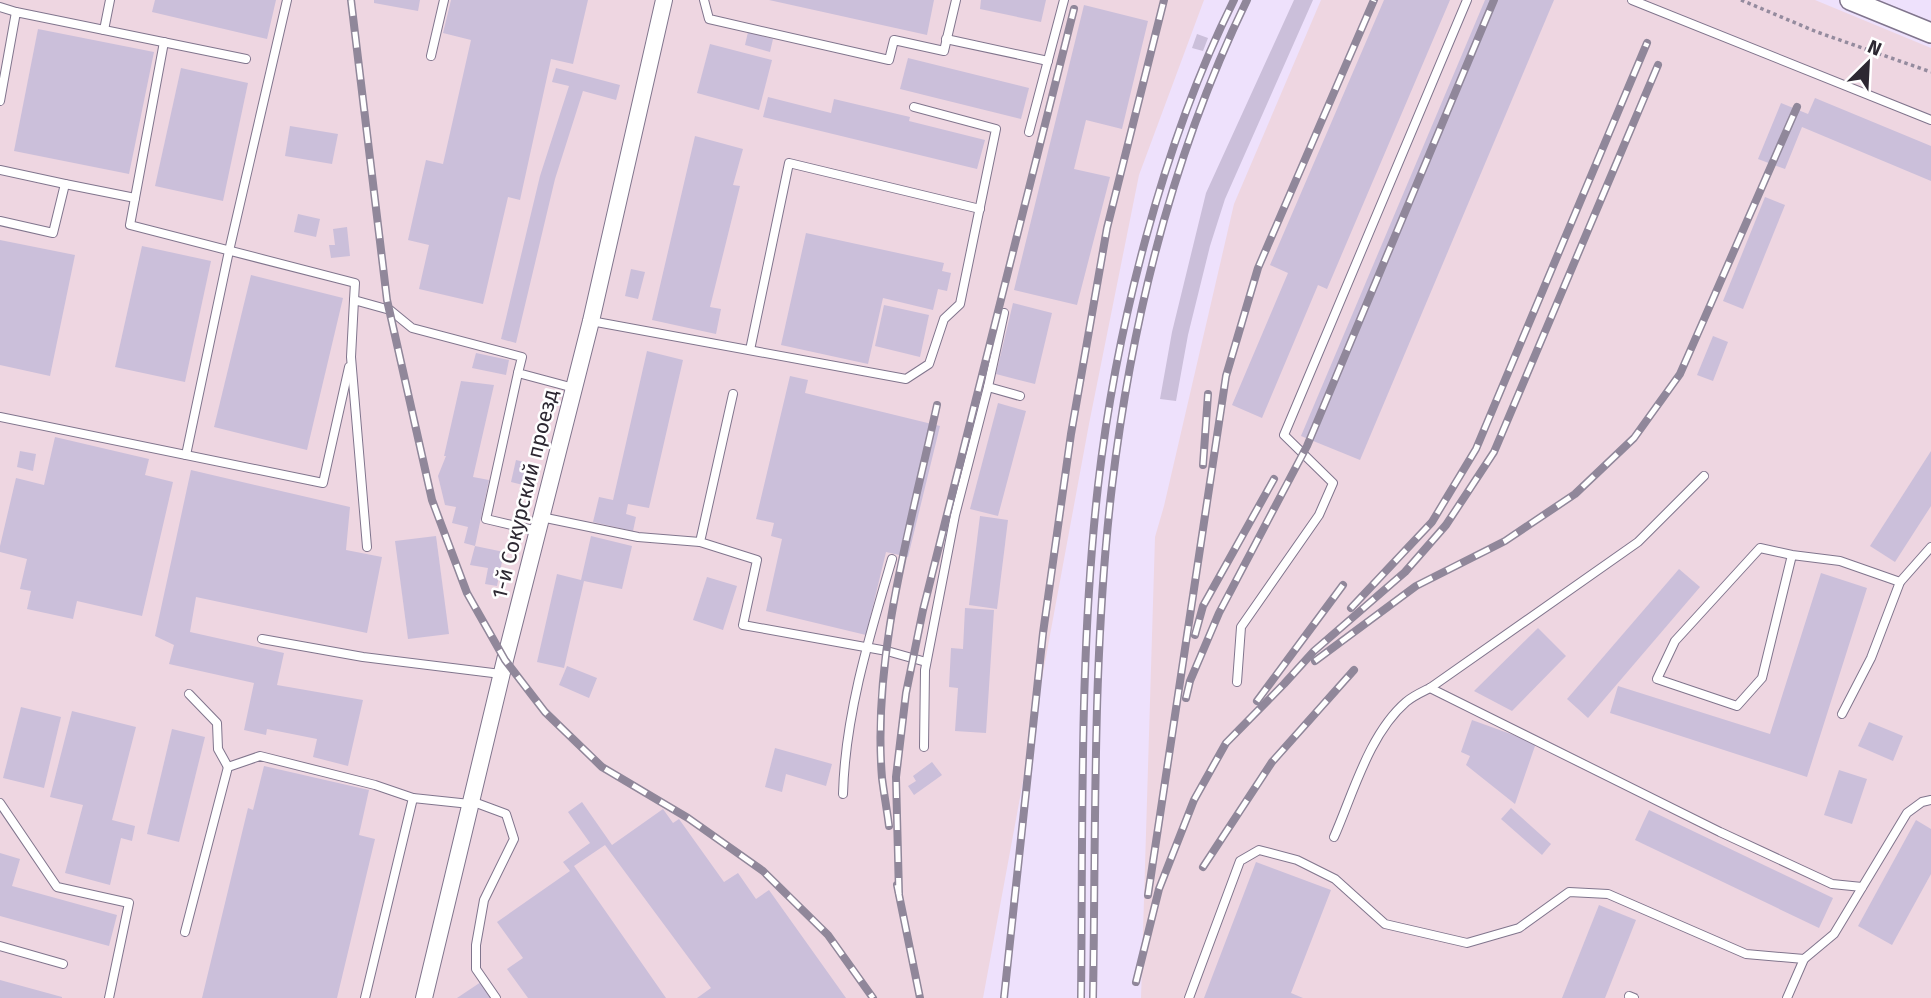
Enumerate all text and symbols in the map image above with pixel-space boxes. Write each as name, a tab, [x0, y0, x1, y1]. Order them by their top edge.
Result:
north arrow	[1833, 28, 1903, 98]
text: N	[1864, 35, 1885, 61]
street label: 1-й Сокурский проезд	[486, 387, 564, 601]

